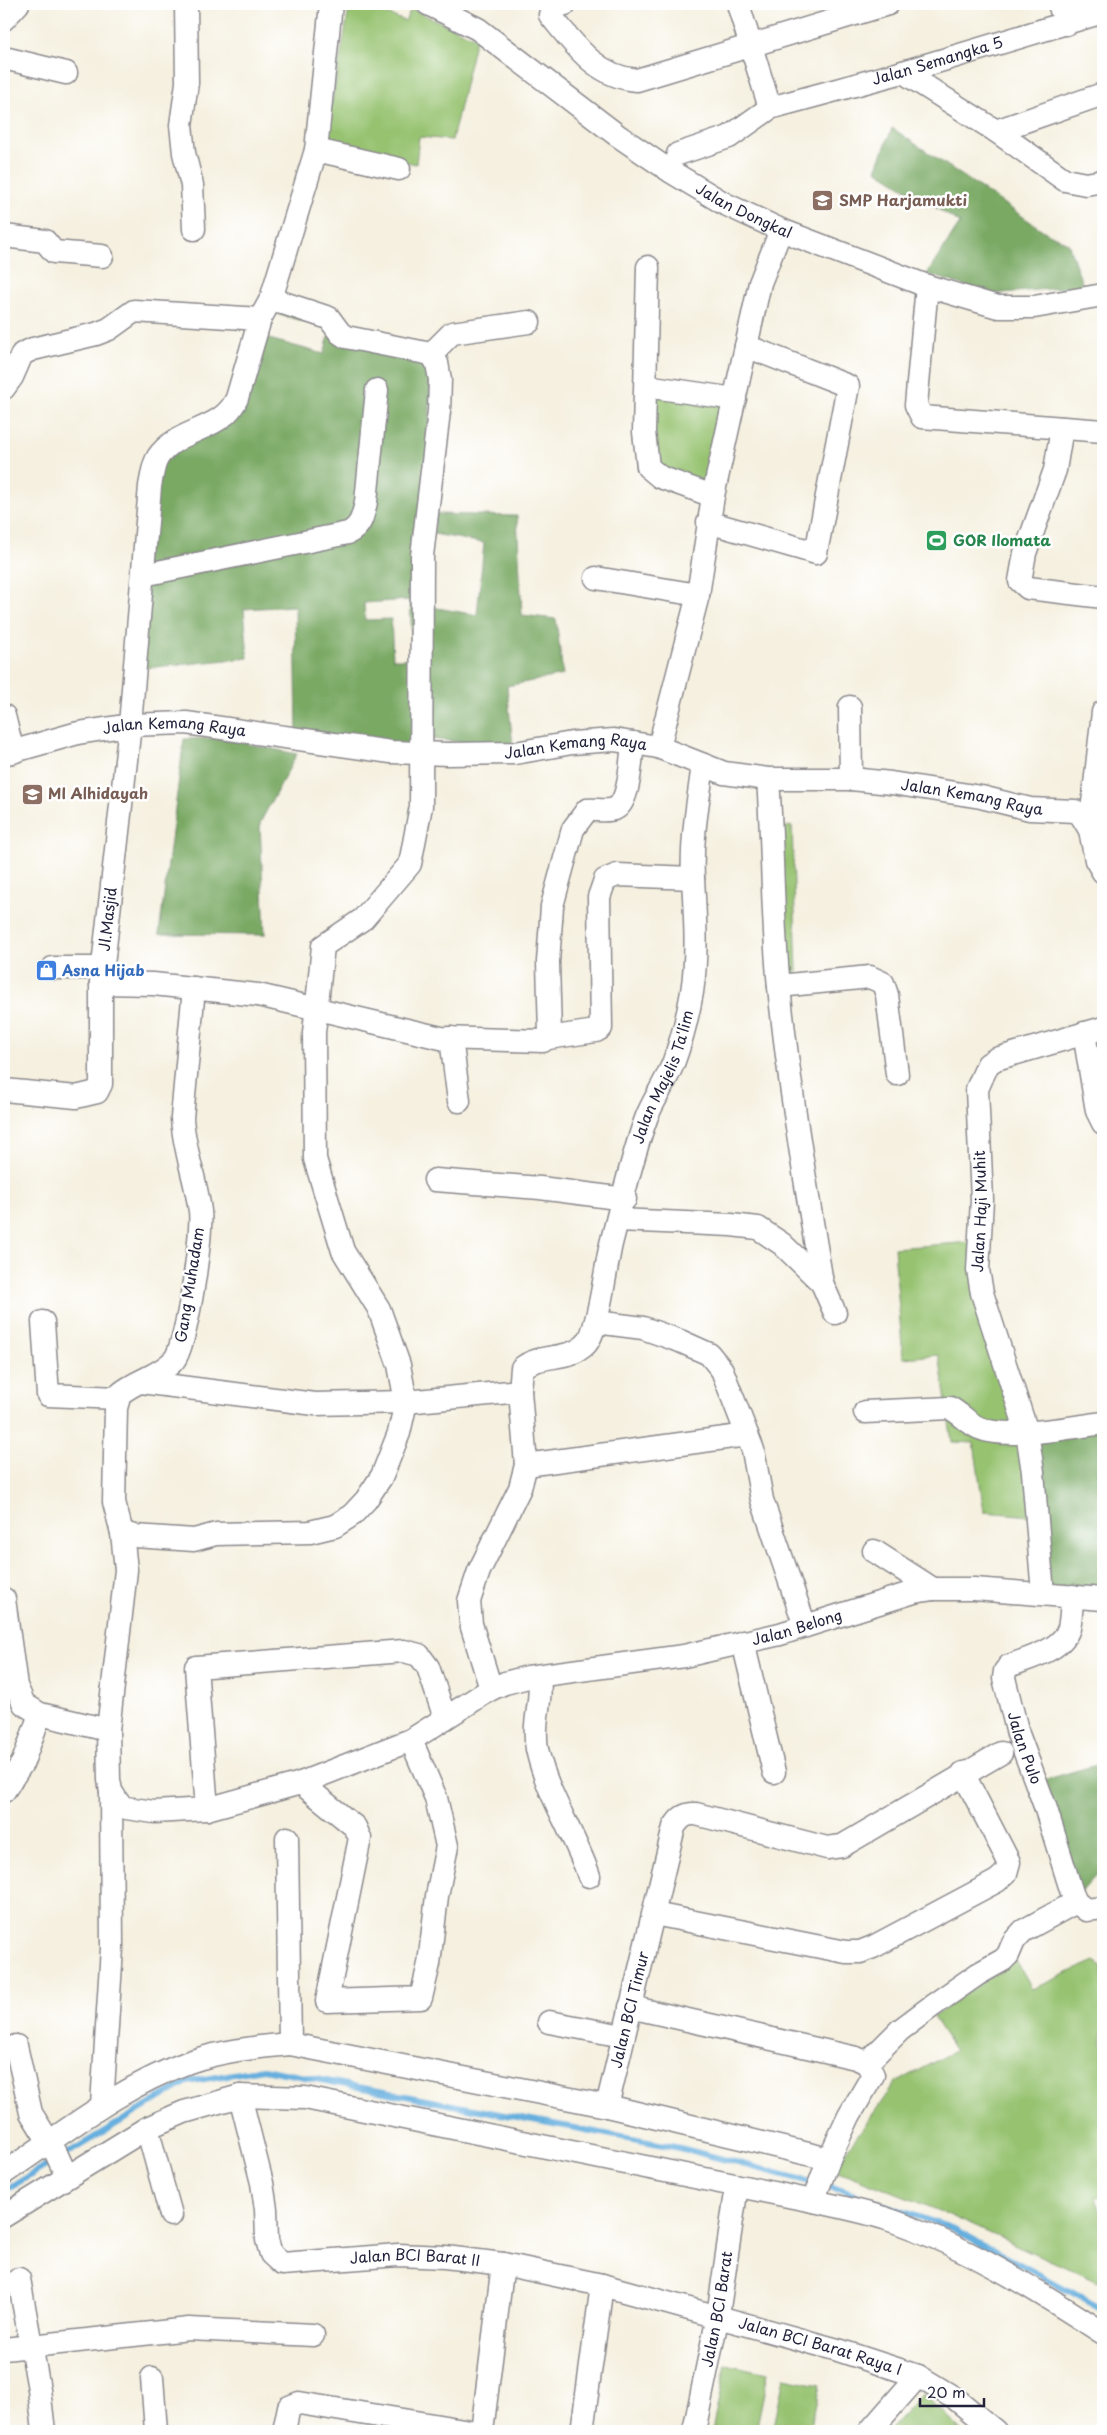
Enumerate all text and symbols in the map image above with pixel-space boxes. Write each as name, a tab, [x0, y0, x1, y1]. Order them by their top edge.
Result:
street label: Jalan Semangka 5	[869, 30, 1006, 90]
street label: Jalan Dongkal	[692, 176, 796, 243]
place label: SMP Harjamukti	[839, 188, 967, 211]
school or university icon: SMP Harjamukti	[811, 189, 835, 213]
place label: GOR Ilomata	[953, 528, 1051, 551]
sports icon: GOR Ilomata	[925, 529, 949, 553]
street label: Jalan Kemang Raya	[101, 710, 248, 741]
street label: Jalan Kemang Raya	[504, 727, 650, 763]
street label: Jalan Kemang Raya	[900, 772, 1044, 820]
place label: MI Alhidayah	[48, 781, 148, 804]
school or university icon: MI Alhidayah	[20, 782, 44, 806]
street label: Jl.Masjid	[92, 886, 122, 952]
place label: Asna Hijab	[61, 958, 145, 981]
shop icon: Asna Hijab	[34, 959, 58, 983]
street label: Jalan Majelis Ta'lim	[625, 1008, 698, 1146]
street label: Jalan Haji Muhit	[965, 1150, 992, 1273]
street label: Gang Muhadam	[168, 1225, 209, 1344]
street label: Jalan Belong	[749, 1602, 845, 1650]
street label: Jalan Pulo	[1003, 1709, 1049, 1787]
street label: Jalan BCI Timur	[604, 1949, 654, 2070]
street label: Jalan BCI Barat II	[349, 2242, 482, 2271]
street label: Jalan BCI Barat	[695, 2250, 737, 2369]
street label: Jalan BCI Barat Raya I	[736, 2310, 905, 2380]
scale bar	[920, 2375, 983, 2407]
text: 20 m	[927, 2380, 966, 2403]

